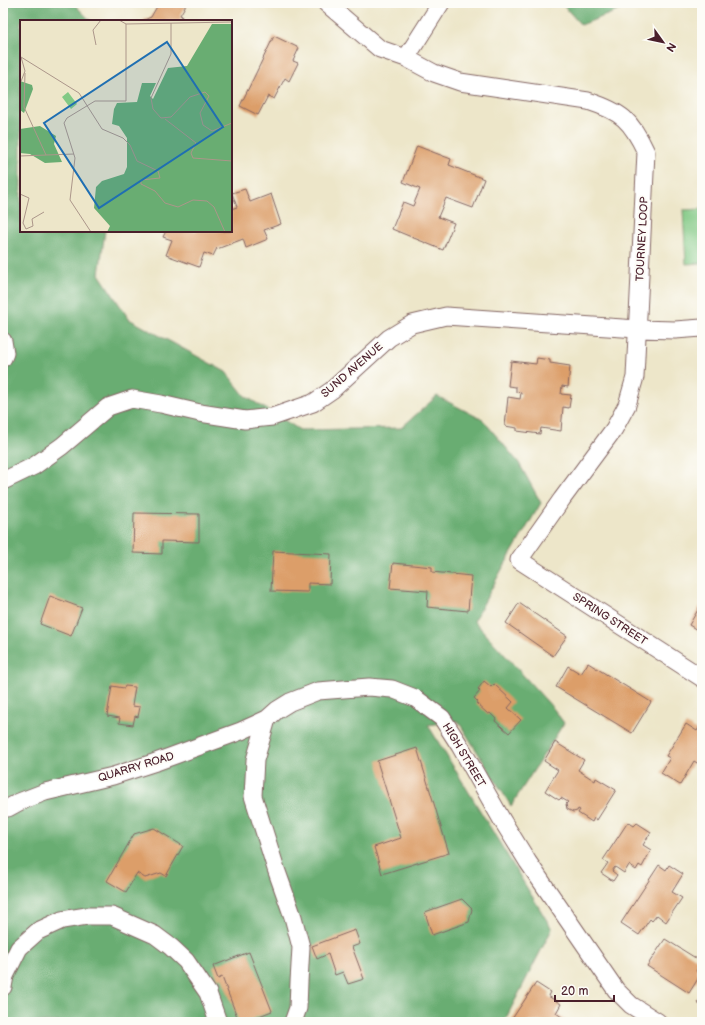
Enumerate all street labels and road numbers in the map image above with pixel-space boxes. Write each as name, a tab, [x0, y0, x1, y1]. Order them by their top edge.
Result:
street label: TOURNEY LOOP	[633, 196, 651, 282]
street label: SUND AVENUE	[319, 340, 385, 400]
street label: SPRING STREET	[570, 590, 650, 648]
street label: HIGH STREET	[440, 721, 488, 790]
street label: QUARRY ROAD	[96, 749, 176, 785]

